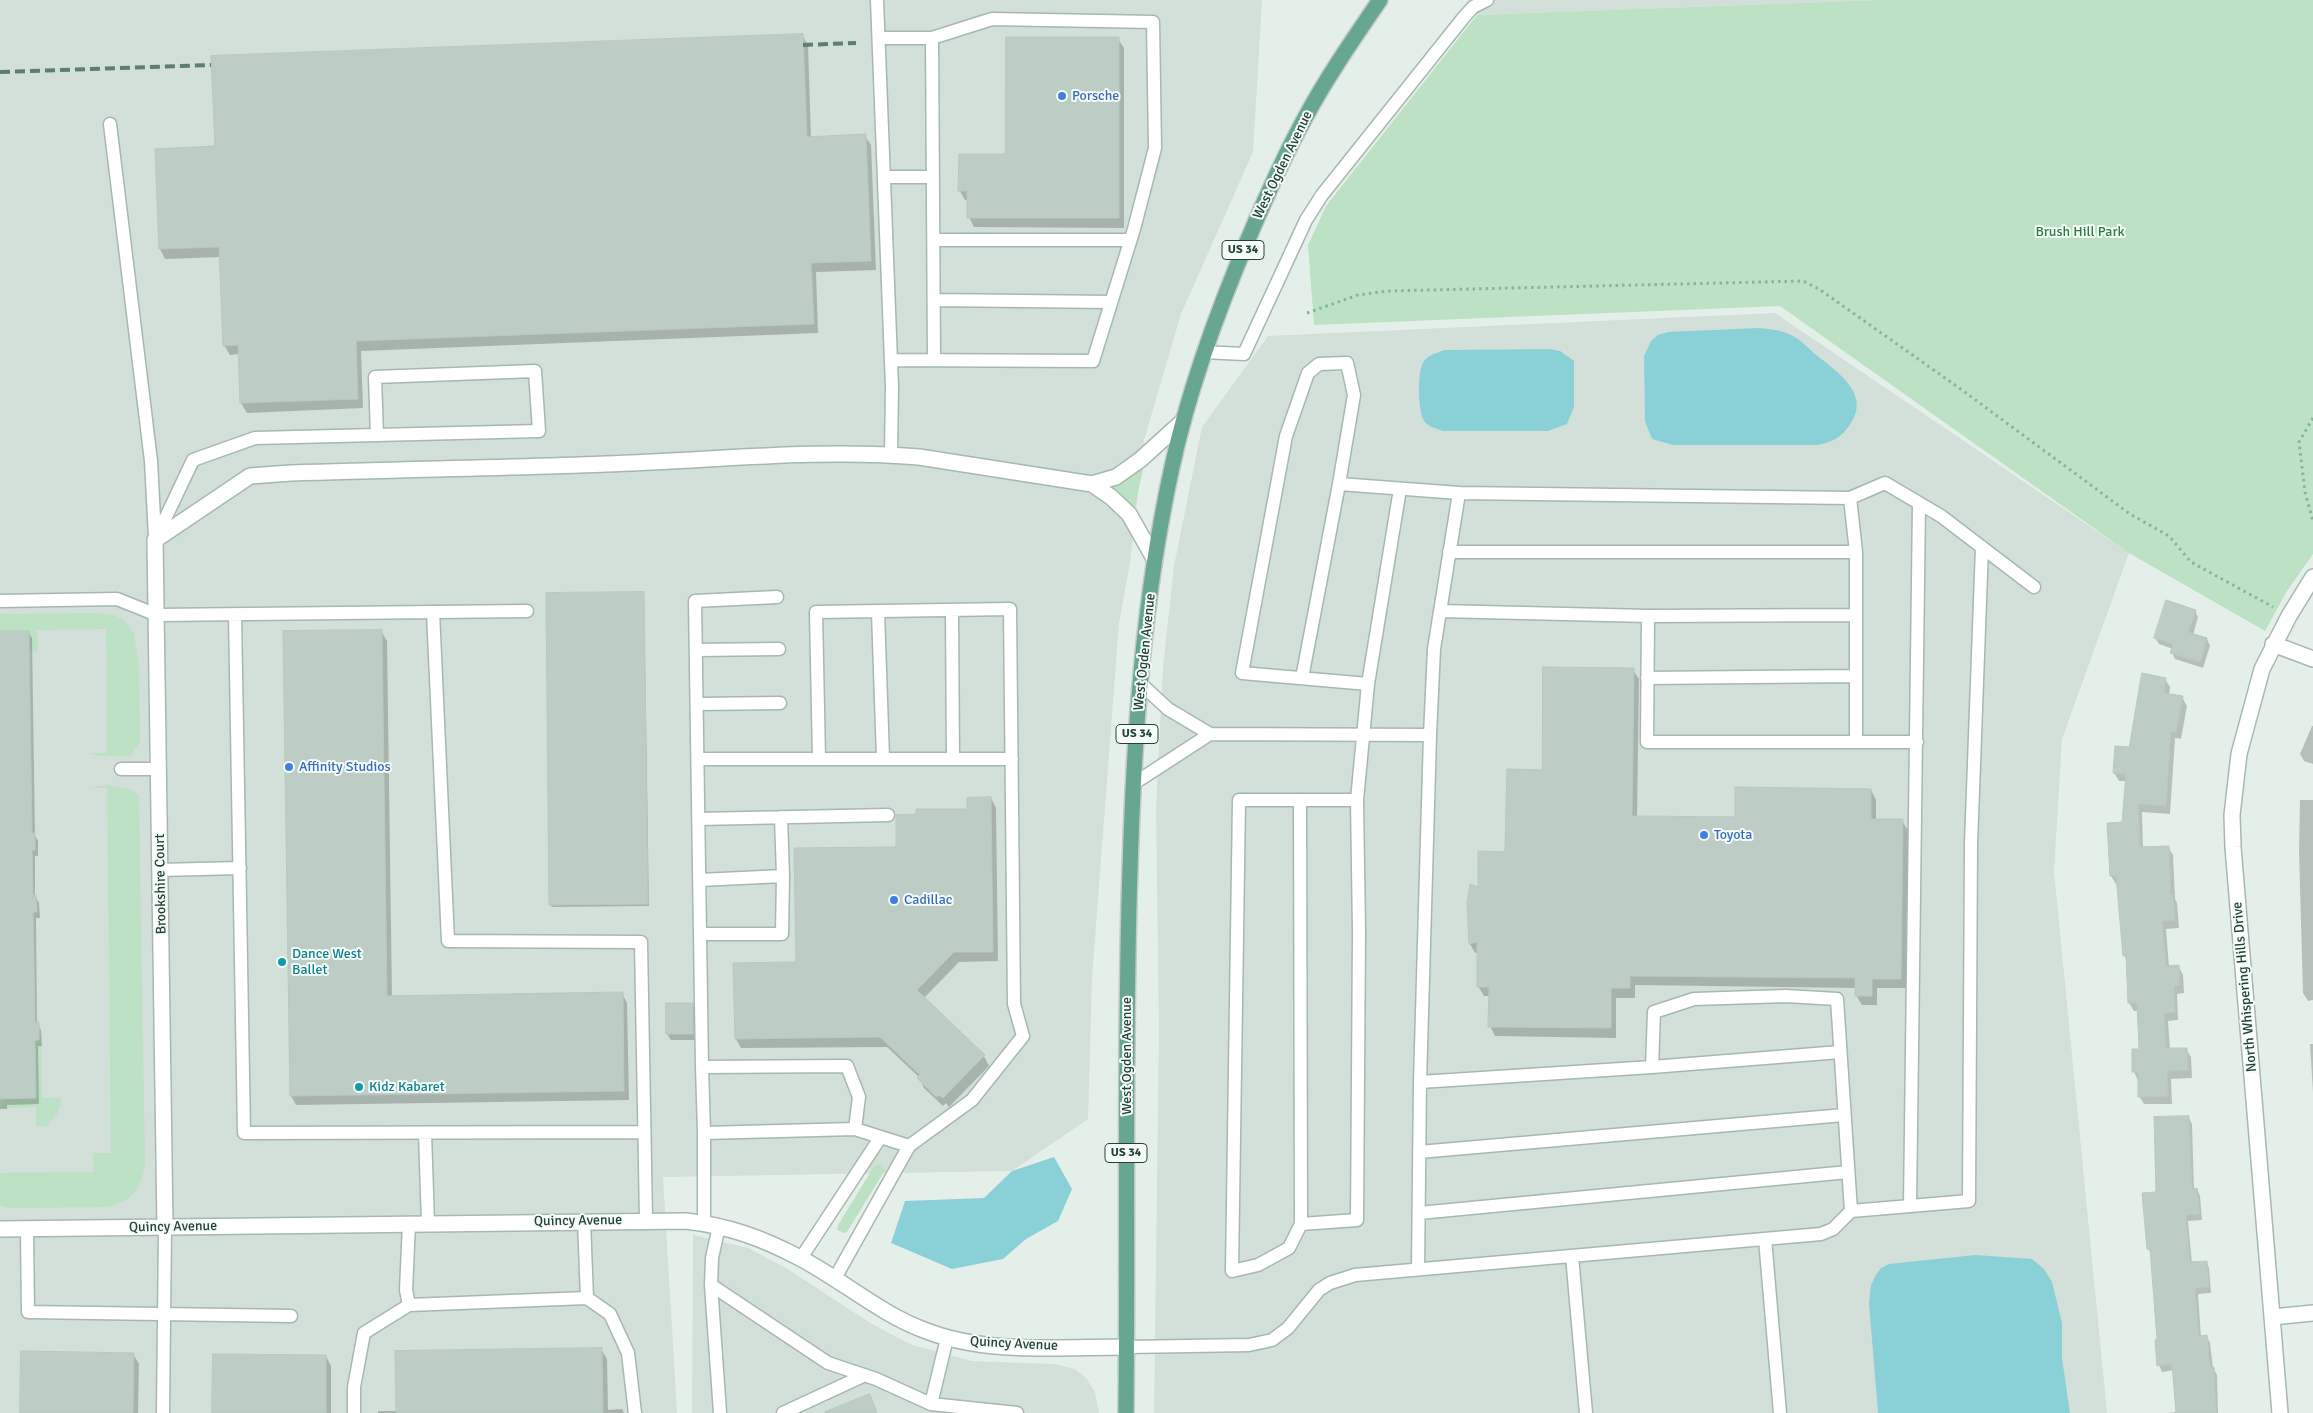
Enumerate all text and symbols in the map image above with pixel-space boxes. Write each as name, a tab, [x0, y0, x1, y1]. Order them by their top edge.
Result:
place label: Porsche	[1072, 88, 1119, 104]
marker: Porsche	[1056, 90, 1068, 102]
street label: West Ogden Avenue	[1250, 108, 1316, 222]
park label: Brush Hill Park	[2035, 224, 2125, 240]
road number: US 34	[1222, 240, 1264, 260]
street label: West Ogden Avenue	[1130, 592, 1160, 712]
road number: US 34	[1116, 724, 1158, 744]
place label: Affinity Studios	[299, 759, 391, 775]
marker: Affinity Studios	[283, 761, 295, 773]
place label: Toyota	[1714, 827, 1752, 843]
marker: Toyota	[1698, 829, 1710, 841]
street label: Brookshire Court	[152, 833, 170, 935]
place label: Cadillac	[904, 892, 952, 908]
marker: Cadillac	[888, 894, 900, 906]
street label: North Whispering Hills Drive	[2229, 901, 2261, 1073]
place label: Dance West Ballet	[292, 946, 362, 979]
marker: Dance West Ballet	[276, 956, 288, 968]
street label: West Ogden Avenue	[1119, 997, 1135, 1115]
place label: Kidz Kabaret	[369, 1079, 445, 1095]
marker: Kidz Kabaret	[353, 1081, 365, 1093]
road number: US 34	[1105, 1144, 1147, 1162]
street label: Quincy Avenue	[534, 1212, 622, 1230]
street label: Quincy Avenue	[129, 1218, 217, 1236]
street label: Quincy Avenue	[970, 1333, 1058, 1355]

